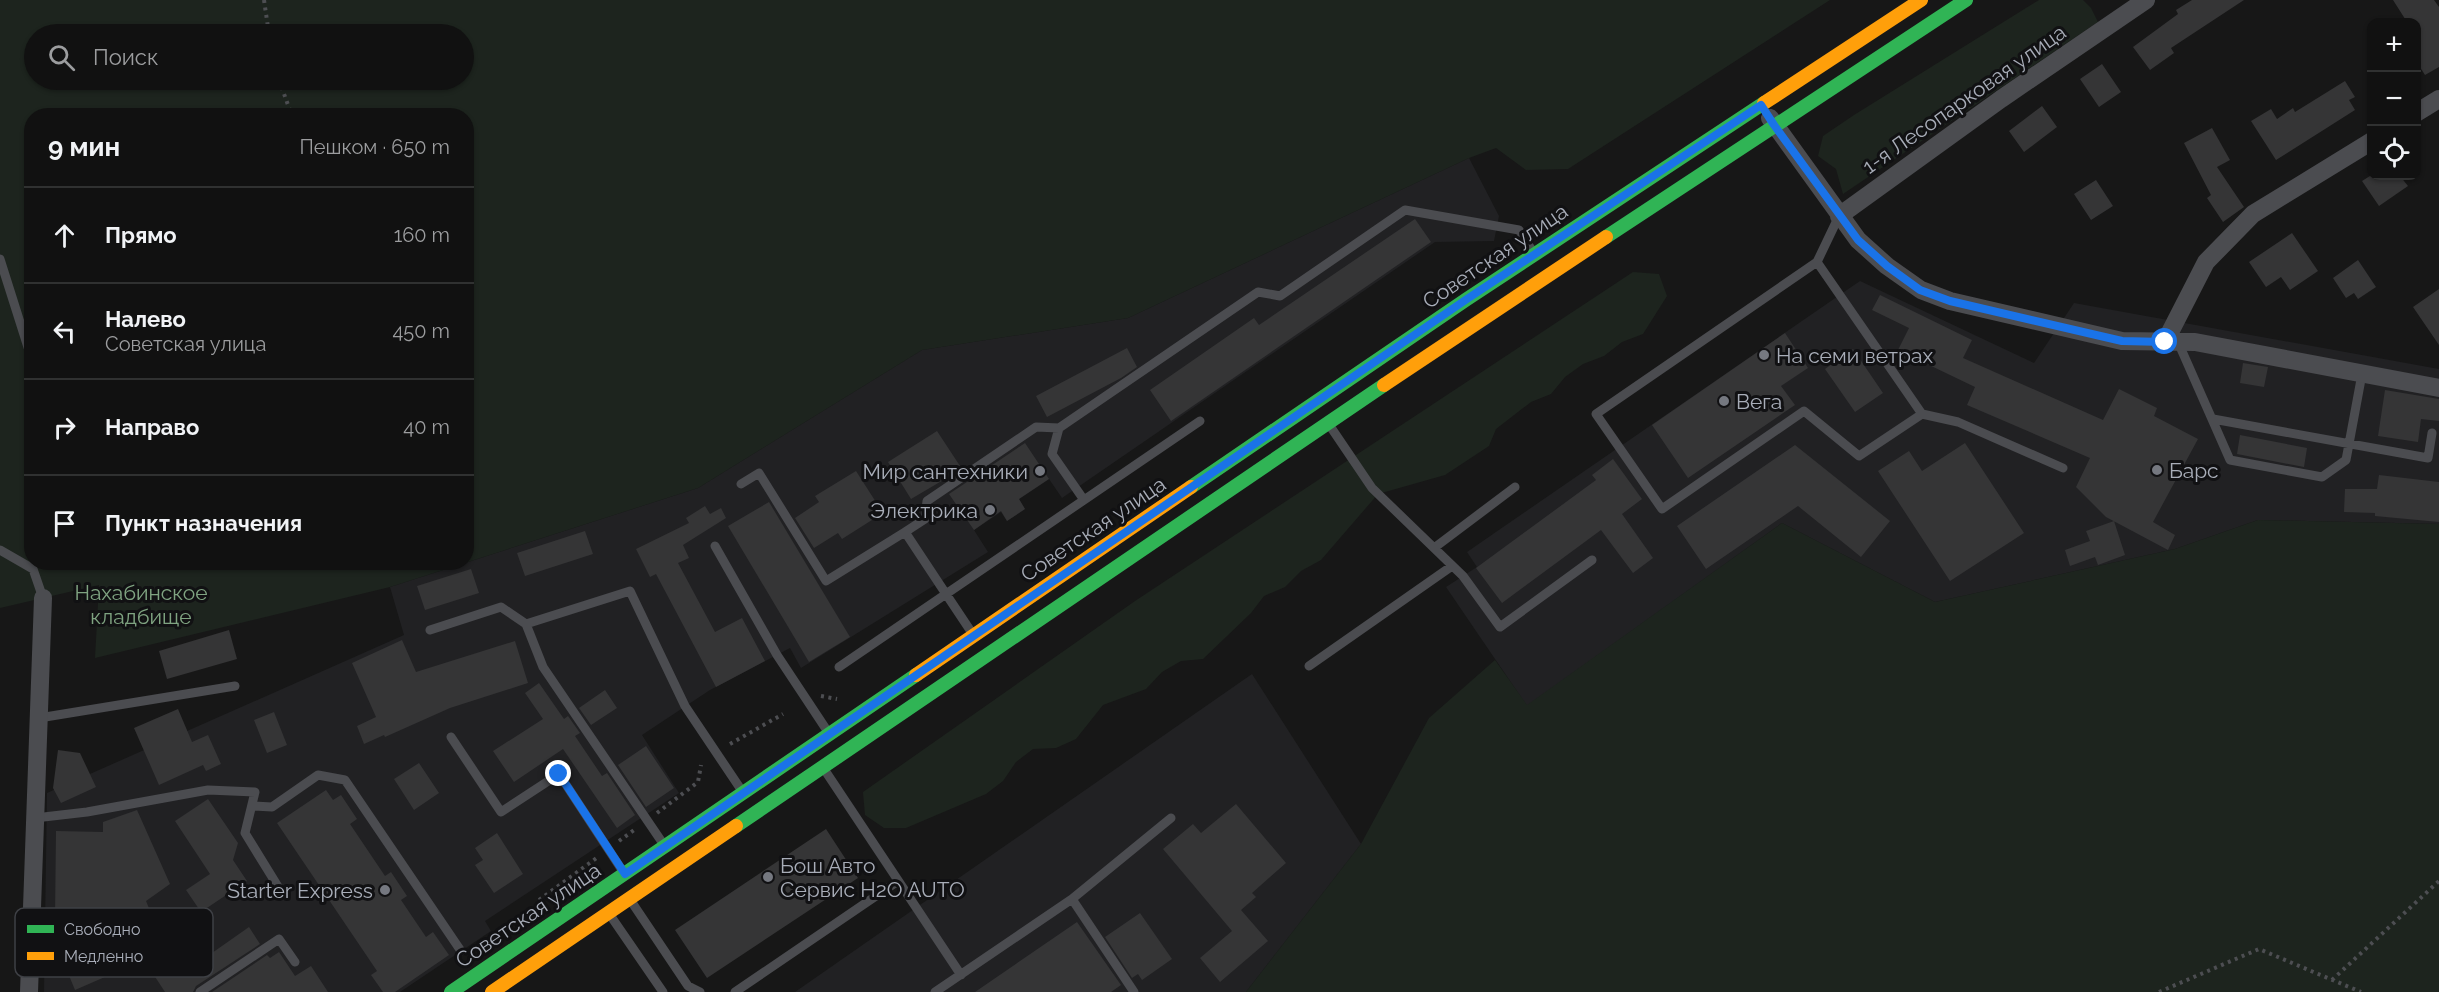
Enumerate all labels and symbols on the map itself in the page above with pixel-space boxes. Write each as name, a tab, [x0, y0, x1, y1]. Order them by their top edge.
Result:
street label: 1-я Лесопарковая улица	[1858, 19, 2070, 179]
street label: Советская улица	[1418, 198, 1572, 314]
route start	[2151, 328, 2177, 354]
place label: На семи ветрах	[1776, 343, 1933, 368]
marker: На семи ветрах	[1757, 348, 1771, 362]
place label: Вега	[1736, 389, 1782, 414]
marker: Вега	[1717, 394, 1731, 408]
place label: Барс	[2169, 458, 2219, 483]
place label: Мир сантехники	[863, 459, 1028, 484]
marker: Барс	[2150, 463, 2164, 477]
marker: Мир сантехники	[1033, 464, 1047, 478]
street label: Советская улица	[1016, 471, 1170, 587]
place label: Электрика	[870, 498, 978, 523]
marker: Электрика	[983, 503, 997, 517]
park label: Нахабинское кладбище	[75, 580, 207, 629]
route end	[545, 760, 571, 786]
place label: Бош Авто Сервис H2O AUTO	[780, 853, 965, 902]
street label: Советская улица	[451, 857, 605, 973]
marker: Бош Авто Сервис H2O AUTO	[761, 870, 775, 884]
place label: Starter Express	[227, 878, 373, 903]
marker: Starter Express	[378, 883, 392, 897]
legend	[15, 908, 213, 977]
text: Свободно	[64, 920, 140, 939]
text: Медленно	[64, 947, 143, 966]

